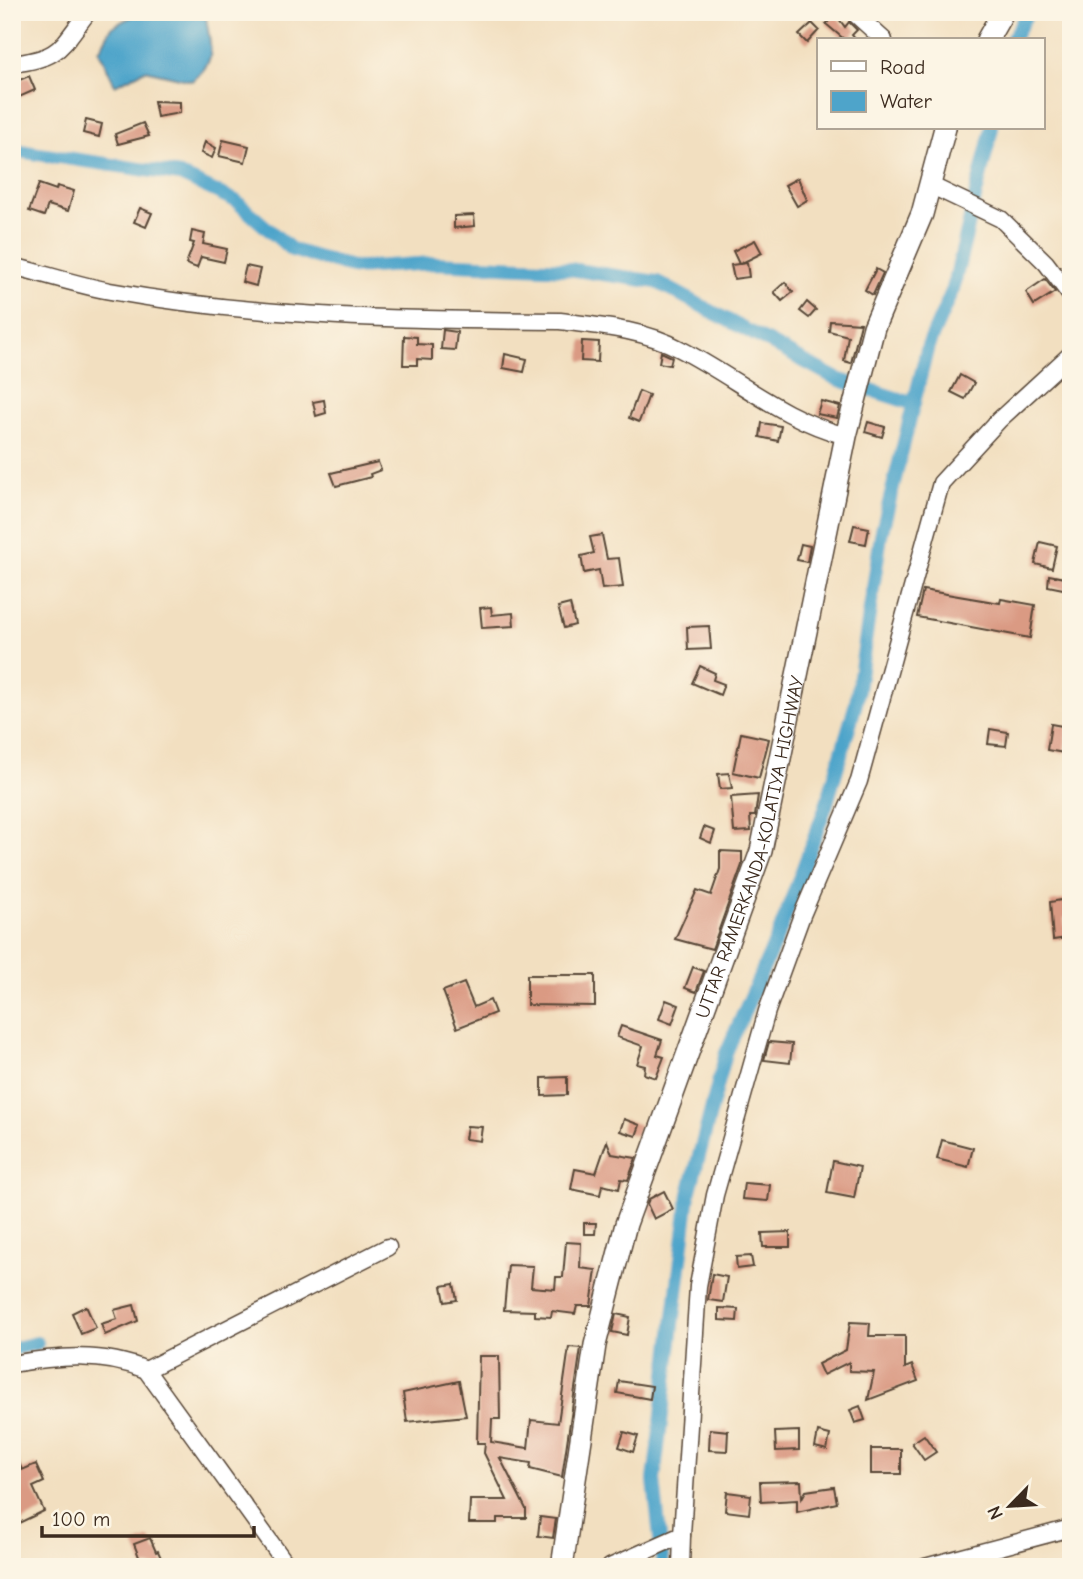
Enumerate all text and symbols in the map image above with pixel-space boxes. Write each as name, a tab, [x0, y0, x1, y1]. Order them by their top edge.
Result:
legend	[817, 38, 1044, 130]
text: Road	[880, 55, 925, 79]
text: Water	[880, 89, 933, 113]
street label: UTTAR RAMERKANDA-KOLATIYA HIGHWAY	[691, 673, 809, 1022]
north arrow	[974, 1470, 1044, 1540]
scale bar	[42, 1495, 254, 1539]
text: N	[983, 1502, 1008, 1523]
text: 100 m	[52, 1507, 110, 1531]

